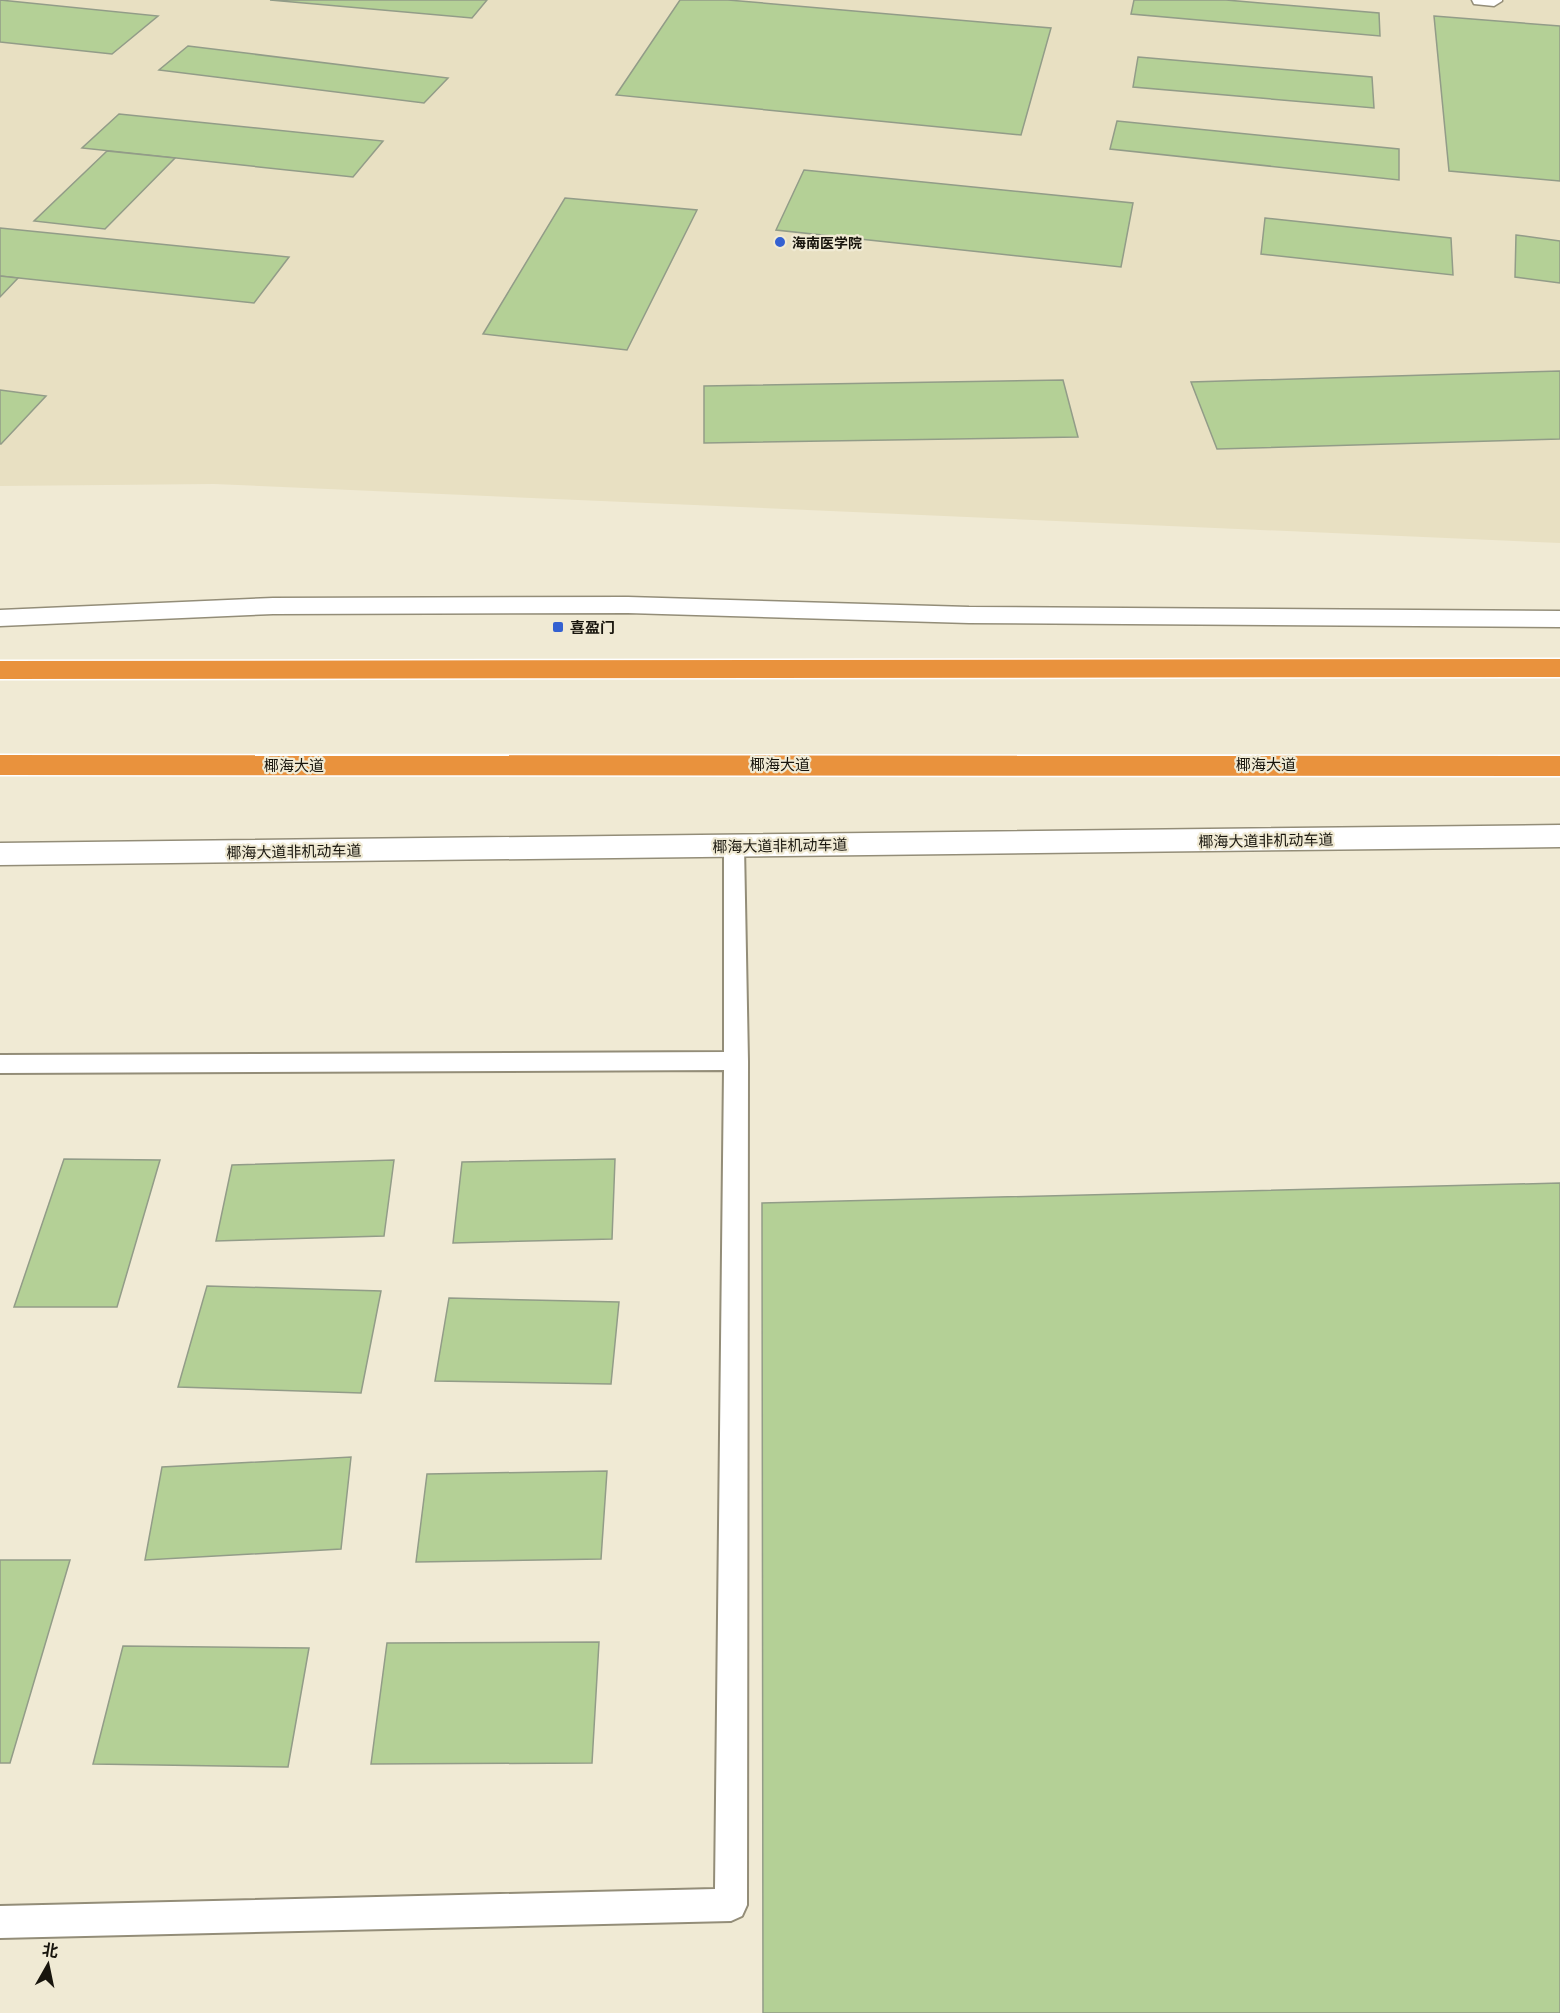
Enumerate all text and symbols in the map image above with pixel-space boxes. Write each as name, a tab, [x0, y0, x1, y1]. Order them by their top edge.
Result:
place label: 海南医学院	[792, 233, 862, 252]
marker: 海南医学院	[773, 235, 787, 249]
place label: 喜盈门	[570, 617, 615, 637]
marker: 喜盈门	[551, 620, 565, 634]
street label: 椰海大道	[750, 754, 810, 774]
street label: 椰海大道	[1236, 754, 1296, 774]
street label: 椰海大道	[264, 755, 324, 775]
street label: 椰海大道非机动车道	[1198, 829, 1334, 851]
street label: 椰海大道非机动车道	[712, 834, 848, 856]
street label: 椰海大道非机动车道	[226, 840, 362, 862]
north arrow	[18, 1935, 78, 1995]
text: 北	[41, 1938, 60, 1962]

